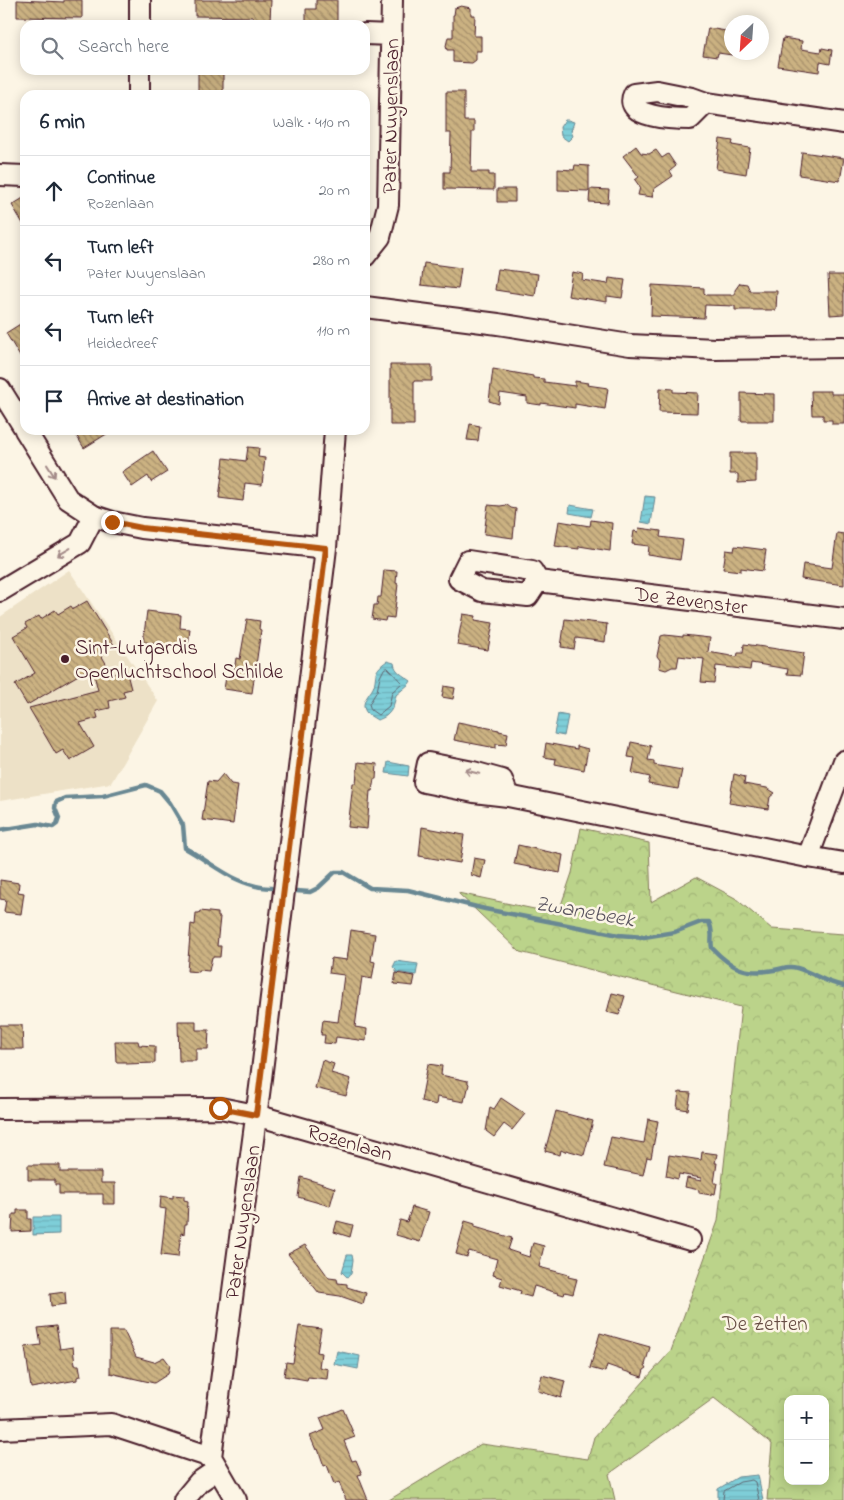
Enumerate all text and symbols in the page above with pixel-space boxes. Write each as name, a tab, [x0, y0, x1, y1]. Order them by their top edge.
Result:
north arrow	[724, 15, 769, 60]
search box	[20, 20, 370, 75]
icon: search	[38, 34, 66, 62]
text: Search here	[78, 34, 169, 61]
street label: Pater Nuyenslaan	[376, 38, 410, 194]
text: 6 min	[40, 108, 85, 138]
text: Walk · 410 m	[273, 111, 350, 135]
text: Continue	[87, 165, 155, 192]
icon: ahead	[40, 177, 68, 205]
text: 20 m	[319, 179, 350, 203]
text: Rozenlaan	[87, 192, 154, 216]
text: Turn left	[87, 235, 154, 262]
icon: left	[40, 247, 68, 275]
text: 280 m	[313, 249, 350, 273]
text: Pater Nuyenslaan	[87, 262, 205, 286]
text: Turn left	[87, 305, 154, 332]
icon: left	[40, 317, 68, 345]
text: 110 m	[316, 319, 350, 343]
text: Heidedreef	[87, 332, 158, 356]
icon: arrive	[40, 387, 68, 415]
text: Arrive at destination	[87, 387, 244, 414]
one-way arrow	[46, 464, 56, 478]
route end	[101, 511, 124, 534]
one-way arrow	[58, 548, 72, 558]
street label: De Zevenster	[632, 580, 749, 624]
place label: Sint-Lutgardis Openluchtschool Schilde	[75, 634, 284, 688]
marker: Sint-Lutgardis Openluchtschool Schilde	[59, 653, 71, 665]
one-way arrow	[464, 767, 480, 776]
water label: Zwanebeek	[532, 888, 638, 938]
route start	[209, 1097, 232, 1120]
street label: Rozenlaan	[303, 1117, 396, 1170]
street label: Pater Nuyenslaan	[218, 1143, 272, 1302]
park label: De Zetten	[721, 1310, 808, 1340]
map controls	[784, 1395, 829, 1485]
button: +	[784, 1395, 829, 1440]
button: −	[784, 1440, 829, 1485]

